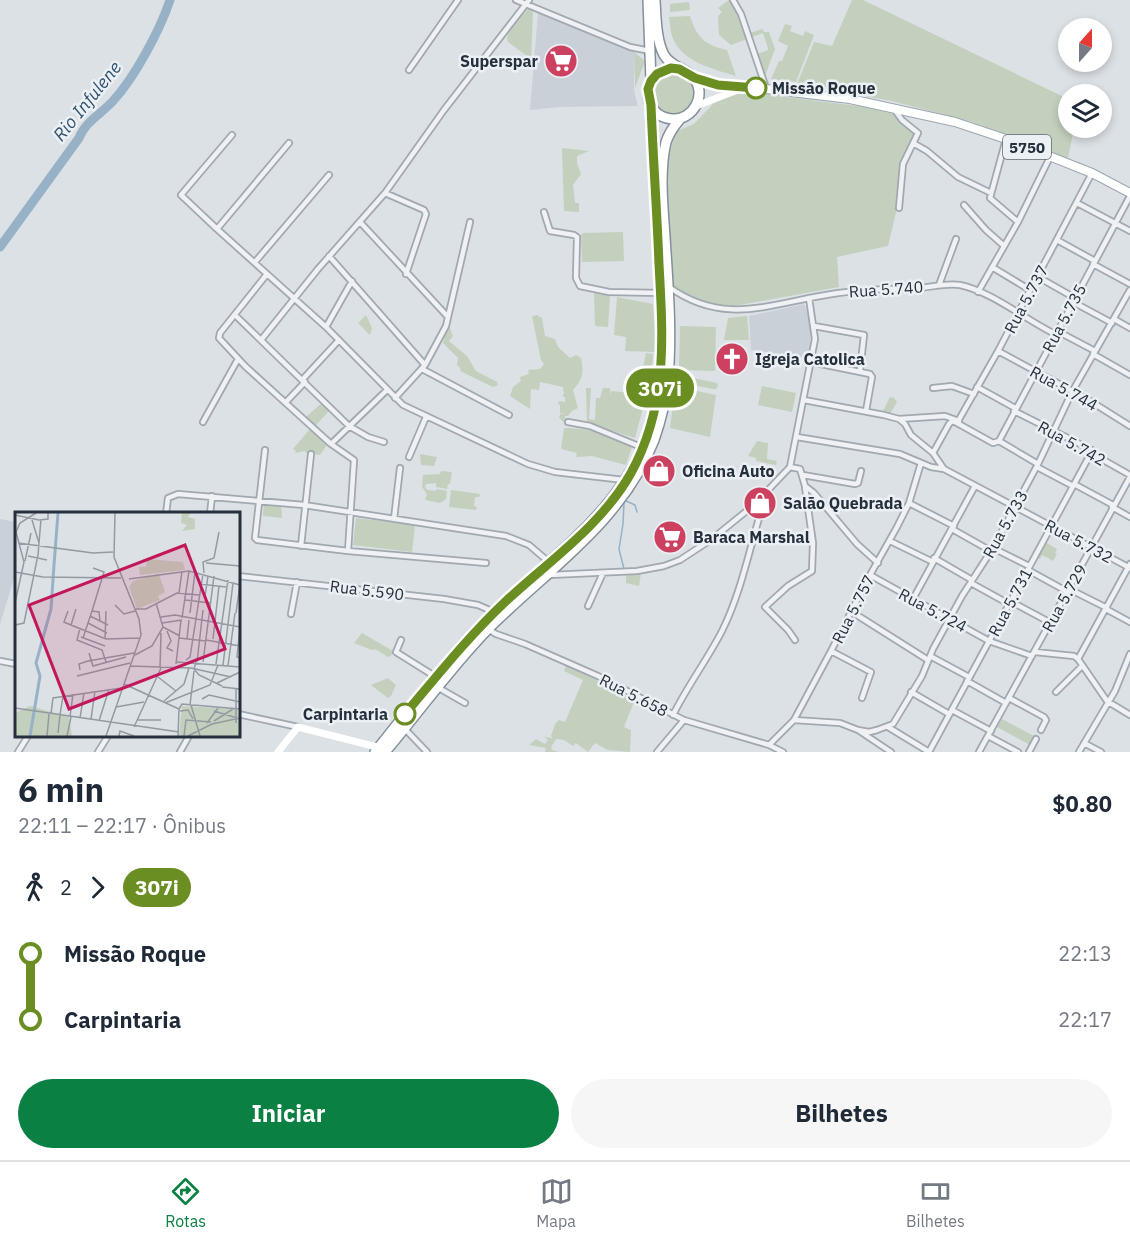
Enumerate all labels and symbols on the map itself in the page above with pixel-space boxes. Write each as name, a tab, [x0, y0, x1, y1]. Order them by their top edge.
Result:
north arrow	[1058, 18, 1112, 72]
supermarket icon: Superspar	[543, 43, 579, 79]
place label: Superspar	[460, 51, 539, 71]
water label: Rio Infulene	[48, 56, 126, 146]
marker: Missão Roque	[745, 77, 767, 99]
place label: Missão Roque	[772, 78, 875, 98]
road number: 5750	[1003, 135, 1051, 159]
street label: Rua 5.737	[1000, 261, 1052, 337]
street label: Rua 5.740	[848, 276, 924, 302]
street label: Rua 5.735	[1038, 280, 1090, 356]
church icon: Igreja Catolica	[714, 341, 750, 377]
place label: Igreja Catolica	[755, 349, 865, 369]
street label: Rua 5.744	[1027, 361, 1101, 415]
line badge: 307i	[618, 368, 702, 408]
street label: Rua 5.742	[1035, 416, 1109, 470]
shop icon: Oficina Auto	[641, 453, 677, 489]
place label: Oficina Auto	[682, 461, 775, 481]
shop icon: Salão Quebrada	[742, 485, 778, 521]
street label: Rua 5.733	[978, 487, 1032, 561]
place label: Salão Quebrada	[783, 493, 903, 513]
inset map	[15, 512, 240, 737]
street label: Rua 5.732	[1041, 515, 1117, 567]
supermarket icon: Baraca Marshal	[652, 519, 688, 555]
place label: Baraca Marshal	[693, 527, 810, 547]
street label: Rua 5.729	[1037, 561, 1091, 635]
street label: Rua 5.731	[984, 564, 1036, 640]
street label: Rua 5.757	[827, 571, 879, 647]
street label: Rua 5.590	[329, 576, 405, 604]
street label: Rua 5.724	[895, 584, 971, 636]
street label: Rua 5.658	[596, 669, 672, 721]
marker: Carpintaria	[394, 703, 416, 725]
place label: Carpintaria	[303, 704, 388, 724]

